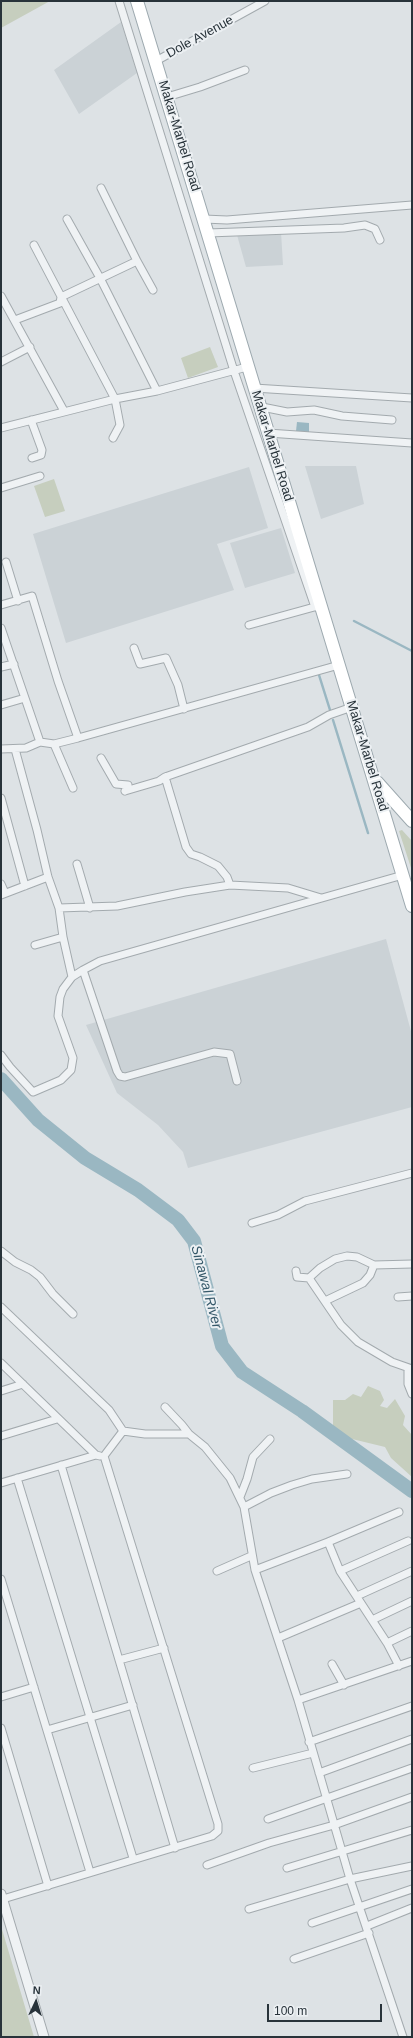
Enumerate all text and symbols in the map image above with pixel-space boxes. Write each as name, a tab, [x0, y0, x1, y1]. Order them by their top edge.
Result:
street label: Dole Avenue	[164, 12, 236, 62]
street label: Makar-Marbel Road	[155, 79, 203, 193]
street label: Makar-Marbel Road	[248, 389, 296, 503]
street label: Makar-Marbel Road	[343, 699, 391, 813]
water label: Sinawal River	[187, 1243, 225, 1331]
north arrow	[16, 1982, 56, 2022]
text: N	[32, 1984, 41, 1996]
scale bar	[269, 1996, 384, 2022]
text: 100 m	[274, 2004, 307, 2018]

